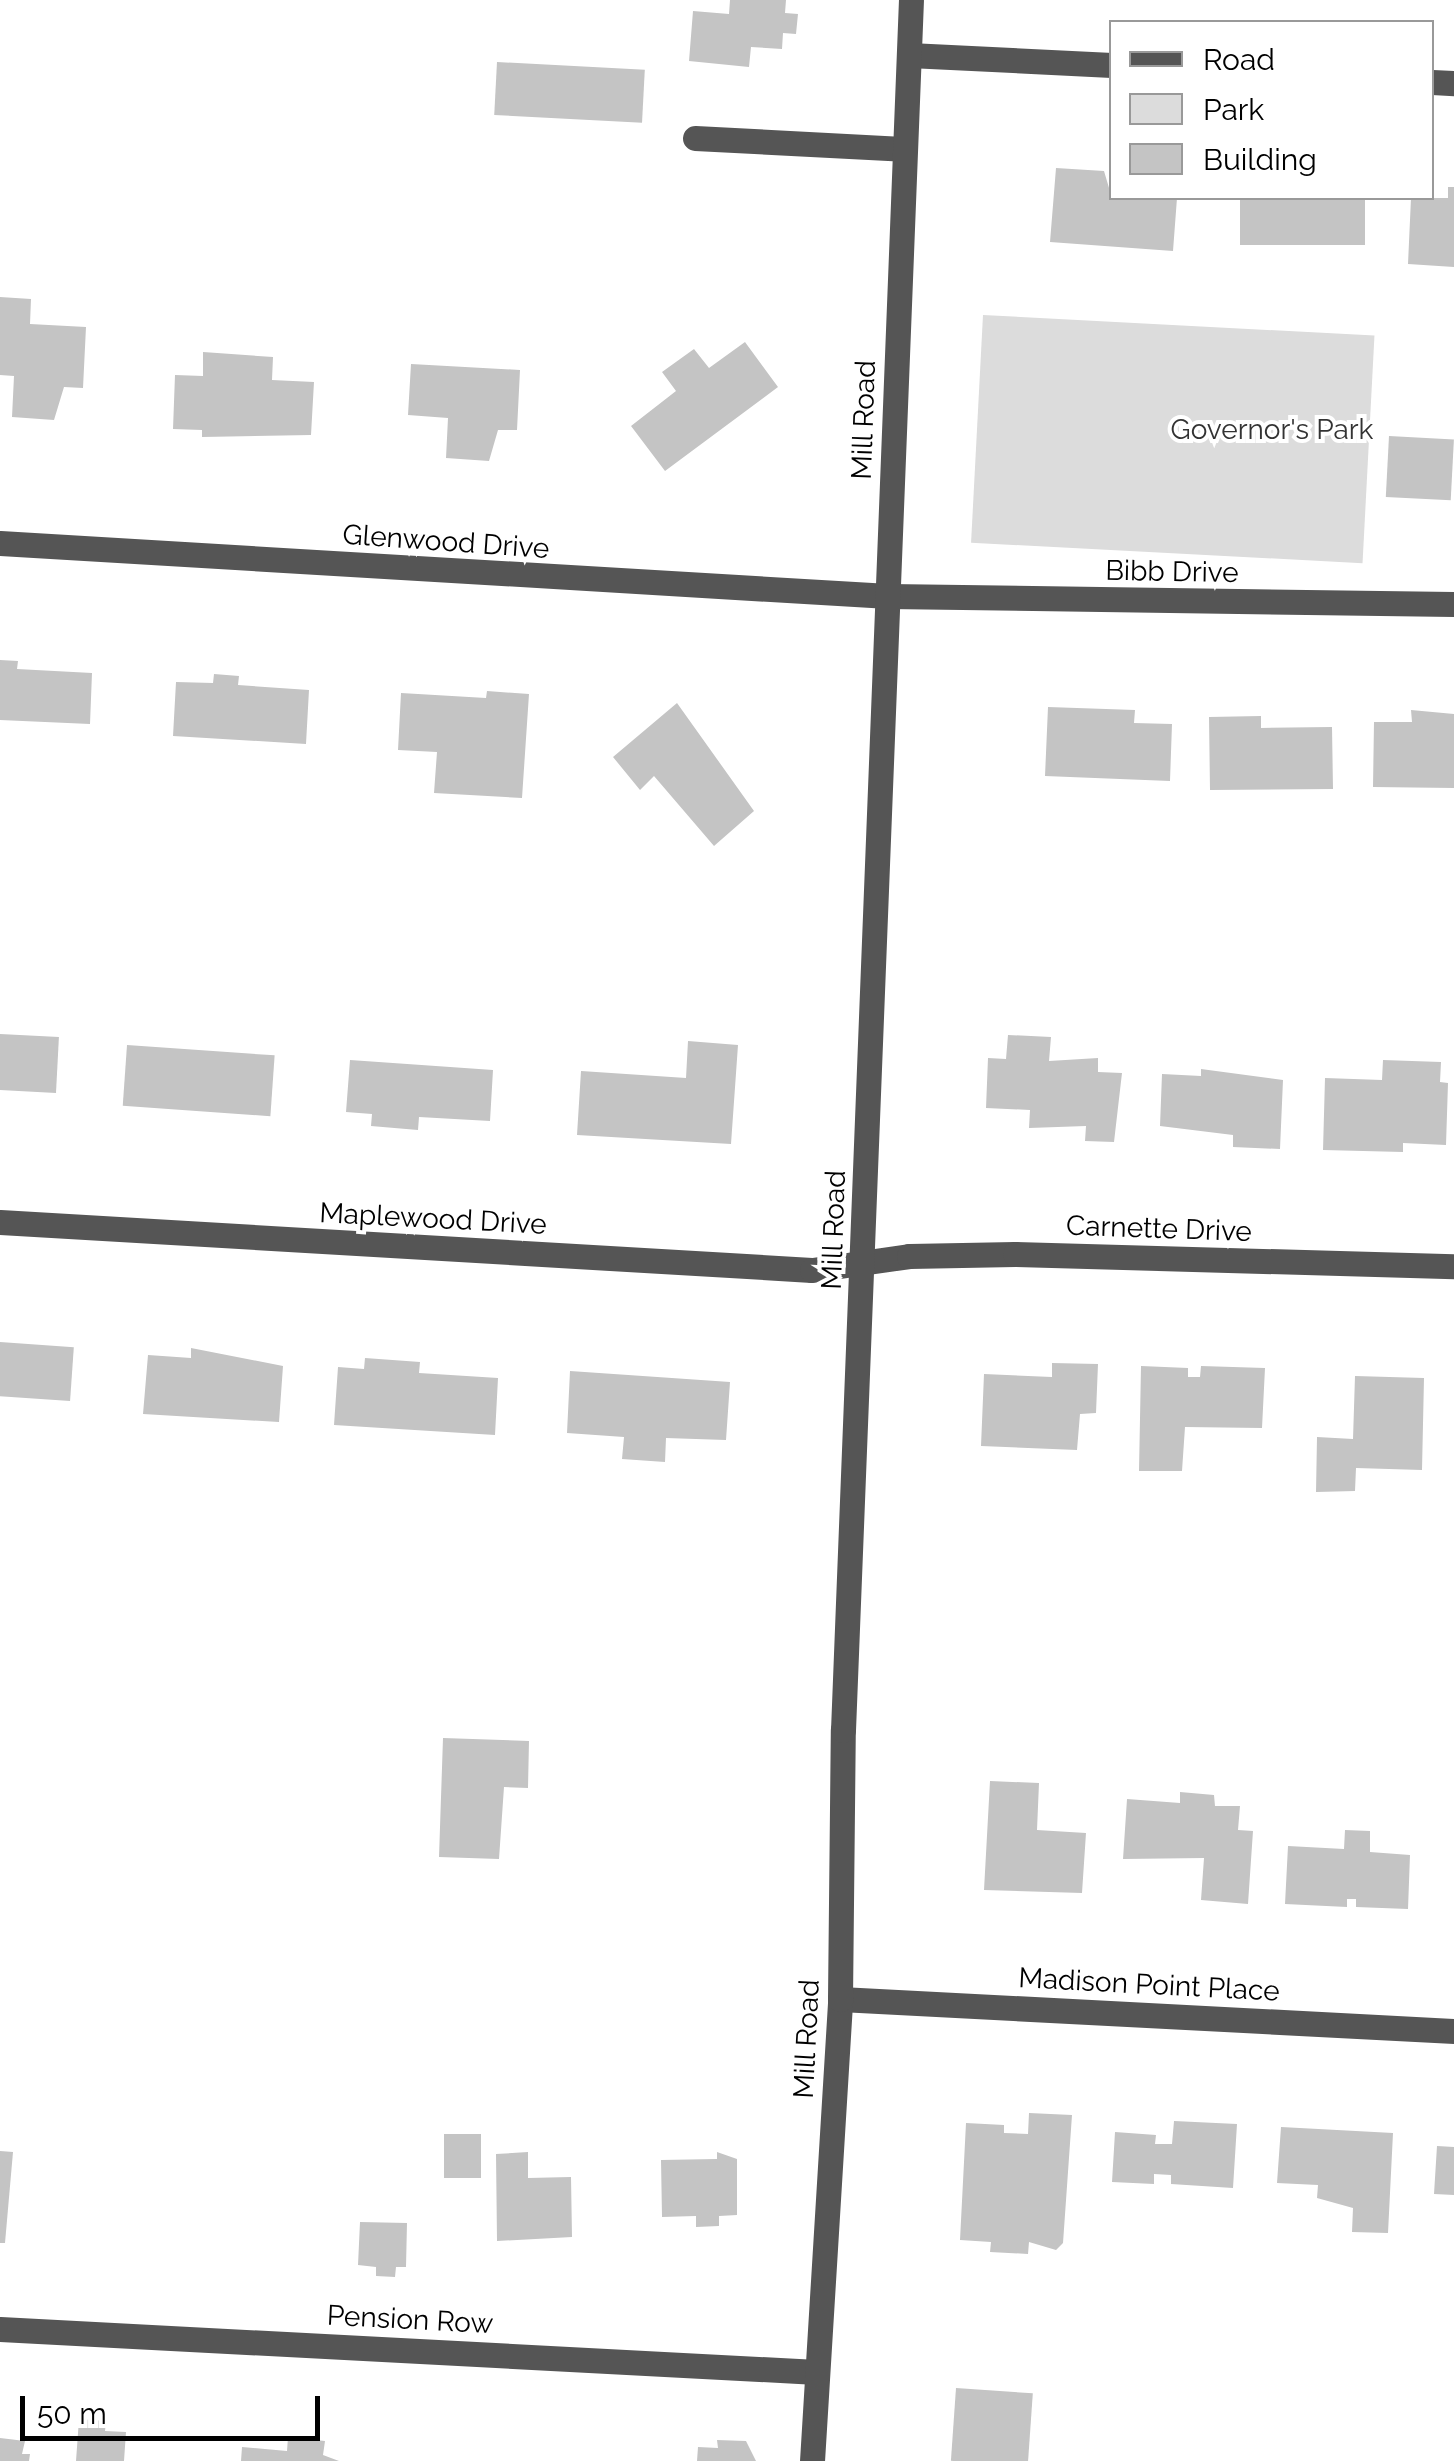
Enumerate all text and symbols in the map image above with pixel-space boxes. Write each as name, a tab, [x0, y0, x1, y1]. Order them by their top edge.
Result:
legend	[1109, 20, 1434, 200]
text: Road	[1203, 42, 1275, 77]
text: Park	[1203, 92, 1264, 127]
text: Building	[1203, 142, 1317, 177]
street label: Mill Road	[845, 359, 883, 481]
park label: Governor's Park	[1171, 413, 1373, 447]
street label: Glenwood Drive	[342, 518, 550, 566]
street label: Bibb Drive	[1105, 554, 1239, 590]
street label: Mill Road	[815, 1169, 853, 1291]
street label: Maplewood Drive	[319, 1196, 547, 1242]
street label: Carnette Drive	[1066, 1209, 1252, 1249]
street label: Madison Point Place	[1018, 1961, 1280, 2009]
street label: Mill Road	[787, 1978, 827, 2100]
street label: Pension Row	[326, 2299, 494, 2341]
scale bar	[25, 2376, 325, 2438]
text: 50 m	[37, 2396, 107, 2431]

